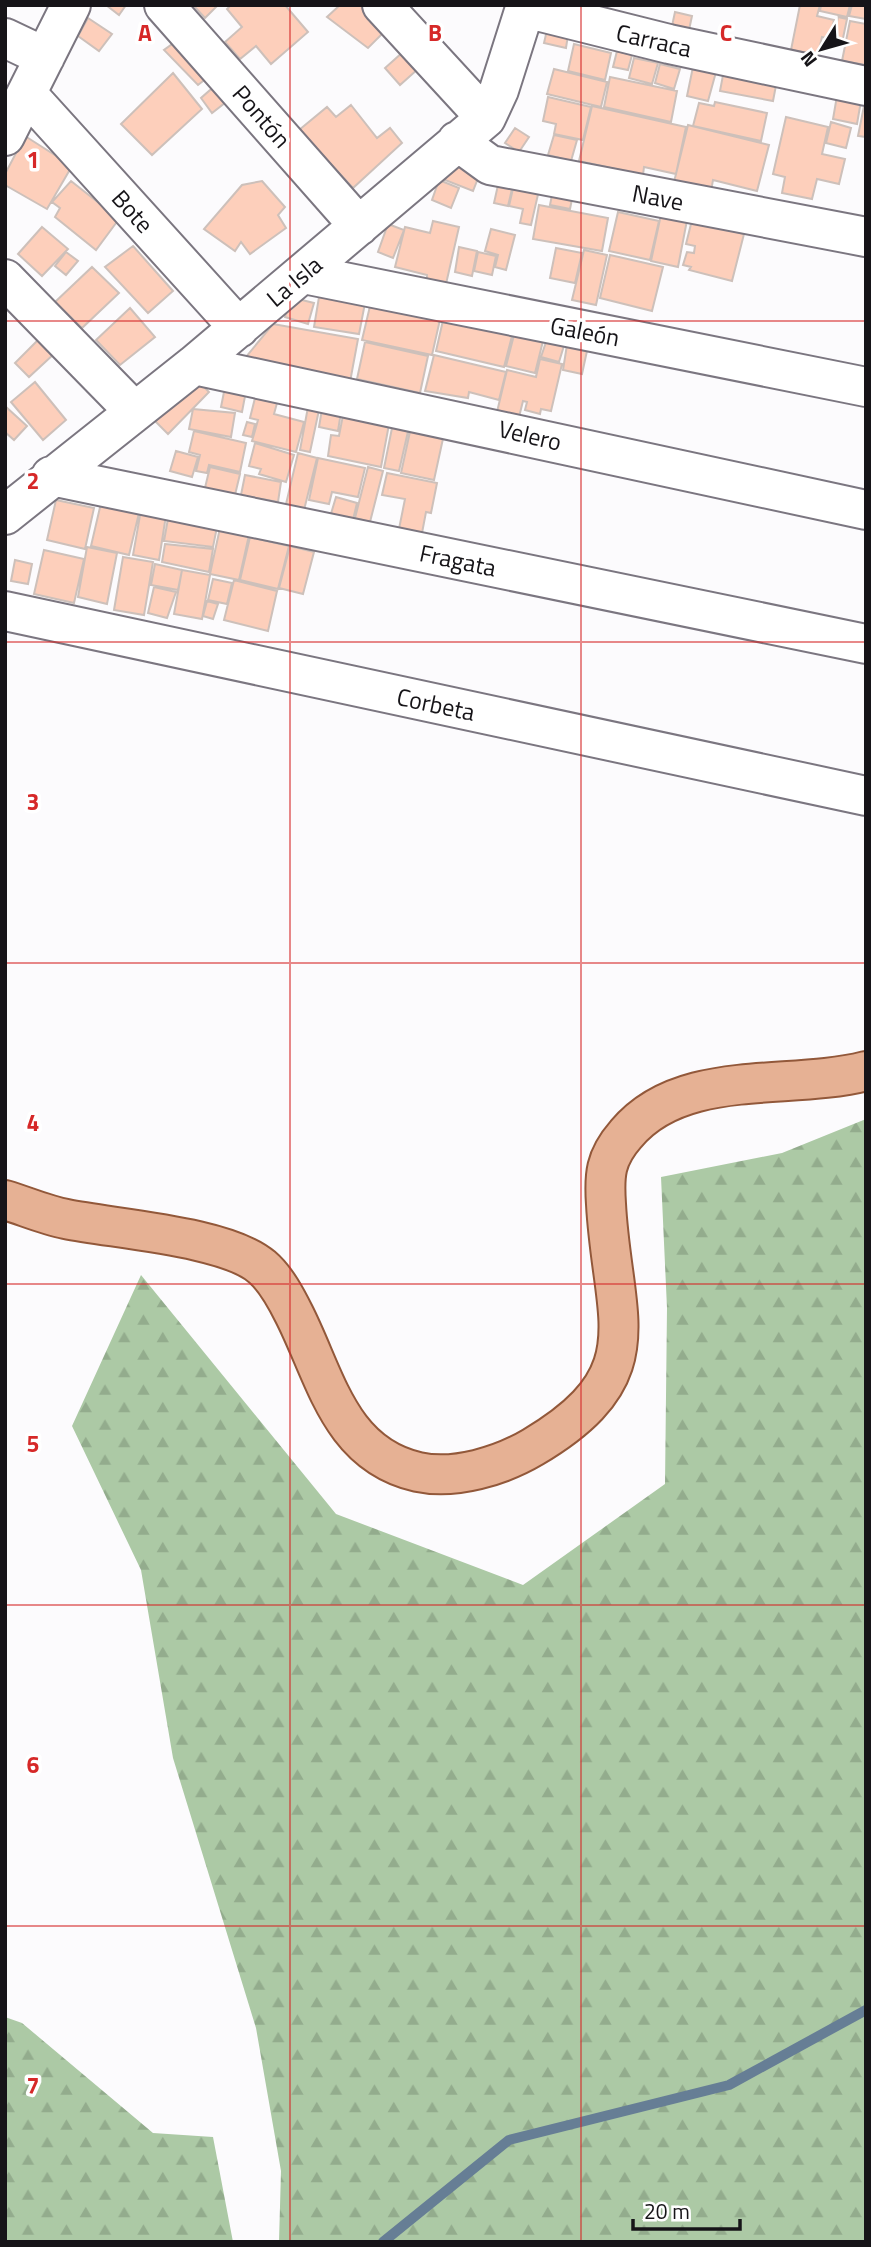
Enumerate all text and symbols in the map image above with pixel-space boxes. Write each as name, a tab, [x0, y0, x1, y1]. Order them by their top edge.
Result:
street label: Carraca	[613, 14, 695, 66]
north arrow	[787, 14, 857, 84]
text: A	[138, 15, 152, 50]
text: B	[428, 15, 442, 50]
text: C	[720, 15, 732, 50]
text: N	[792, 46, 824, 74]
street label: Pontón	[224, 76, 300, 156]
text: 1	[27, 142, 39, 177]
street label: Nave	[629, 174, 687, 220]
street label: Bote	[104, 181, 162, 241]
street label: La Isla	[258, 247, 330, 315]
street label: Galeón	[547, 307, 623, 355]
street label: Velero	[495, 410, 565, 460]
text: 2	[27, 463, 39, 498]
street label: Fragata	[416, 534, 500, 586]
street label: Corbeta	[394, 678, 478, 730]
text: 3	[27, 784, 39, 819]
text: 4	[27, 1105, 39, 1140]
text: 5	[27, 1426, 39, 1461]
text: 6	[27, 1747, 40, 1782]
text: 7	[27, 2068, 39, 2103]
scale bar	[633, 2188, 740, 2232]
text: 20 m	[644, 2195, 690, 2227]

